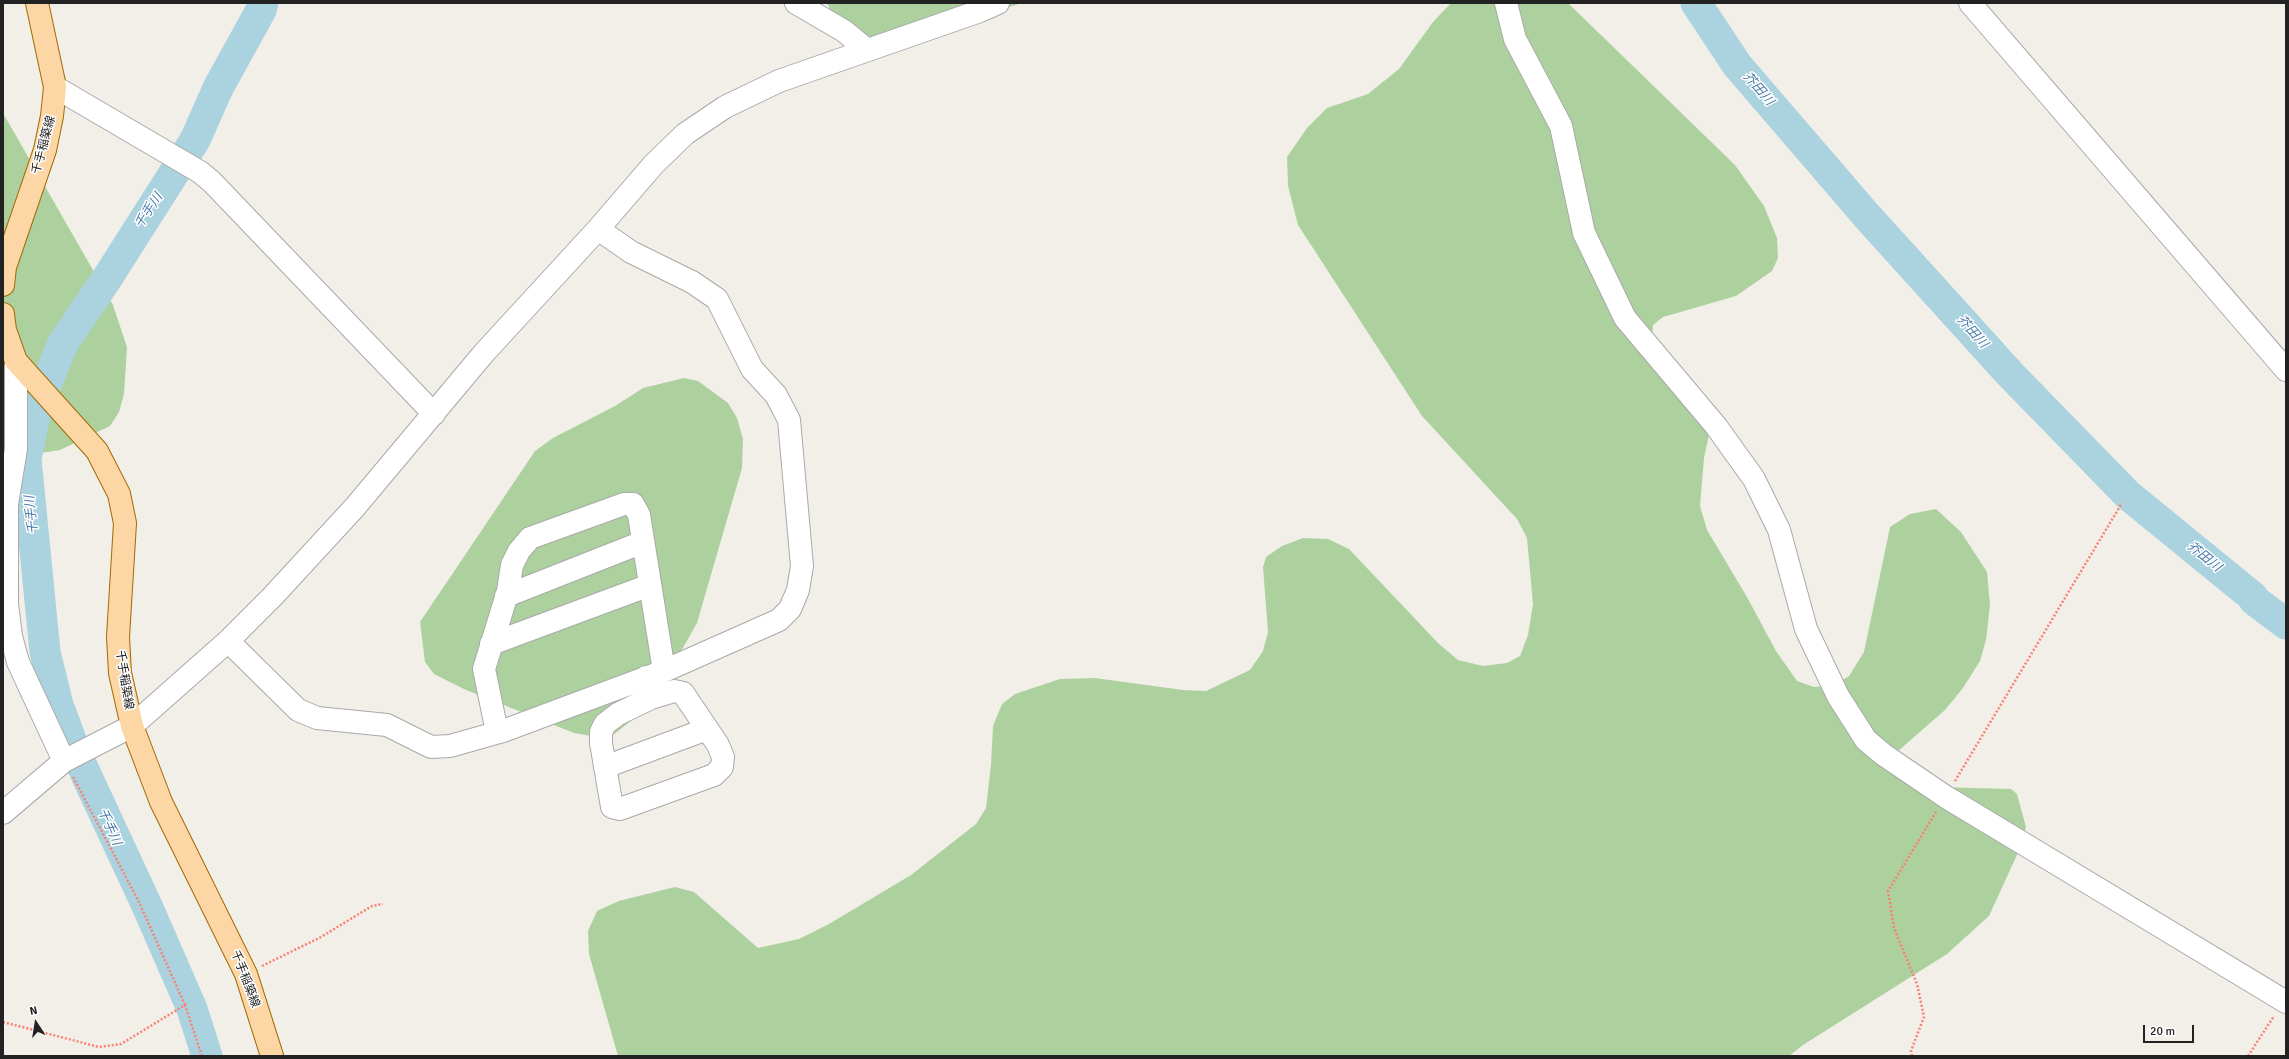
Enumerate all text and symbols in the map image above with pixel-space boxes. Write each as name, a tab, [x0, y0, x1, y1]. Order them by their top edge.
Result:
water label: 芥田川	[1739, 69, 1777, 109]
street label: 千手稲築線	[29, 114, 59, 176]
water label: 千手川	[132, 190, 166, 232]
water label: 芥田川	[1953, 312, 1991, 352]
water label: 千手川	[22, 495, 42, 535]
water label: 芥田川	[2184, 539, 2224, 575]
street label: 千手稲築線	[112, 649, 136, 711]
water label: 千手川	[94, 806, 124, 848]
street label: 千手稲築線	[228, 948, 262, 1010]
north arrow	[16, 1003, 56, 1043]
text: N	[28, 1004, 38, 1018]
scale bar	[2145, 1017, 2196, 1043]
text: 20 m	[2150, 1024, 2175, 1039]

